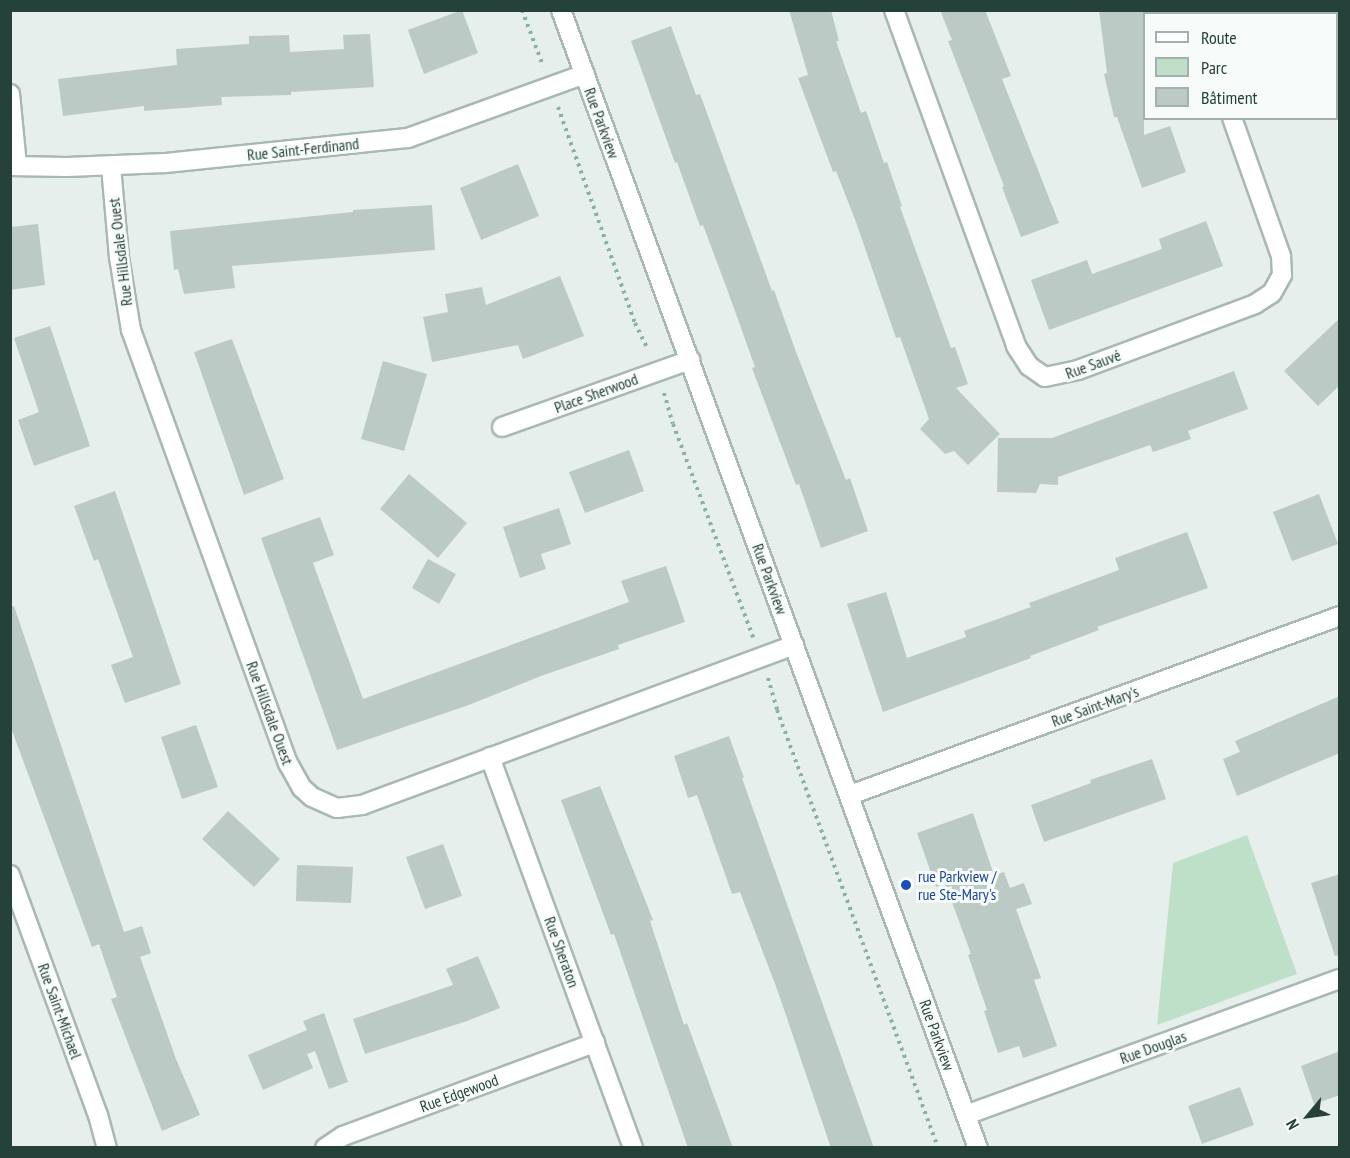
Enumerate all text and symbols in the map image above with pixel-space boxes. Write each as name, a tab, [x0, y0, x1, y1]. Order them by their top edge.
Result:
legend	[1143, 12, 1338, 120]
text: Route	[1201, 26, 1237, 49]
text: Parc	[1201, 56, 1227, 79]
street label: Rue Parkview	[580, 85, 624, 161]
text: Bâtiment	[1201, 86, 1258, 109]
street label: Rue Saint-Ferdinand	[246, 134, 360, 164]
street label: Rue Hillsdale Ouest	[104, 197, 136, 307]
street label: Rue Sauvé	[1063, 345, 1123, 383]
street label: Place Sherwood	[552, 369, 640, 417]
street label: Rue Parkview	[748, 541, 792, 617]
street label: Rue Hillsdale Ouest	[242, 659, 298, 767]
street label: Rue Saint-Mary's	[1049, 681, 1141, 731]
place label: rue Parkview / rue Ste-Mary's	[918, 866, 997, 904]
marker: rue Parkview / rue Ste-Mary's	[899, 878, 913, 892]
street label: Rue Sheraton	[540, 914, 584, 990]
street label: Rue Saint-Michael	[34, 961, 86, 1061]
street label: Rue Parkview	[915, 997, 959, 1073]
street label: Rue Douglas	[1117, 1026, 1189, 1068]
street label: Rue Edgewood	[417, 1070, 501, 1116]
north arrow	[1278, 1086, 1338, 1146]
text: N	[1281, 1116, 1303, 1133]

